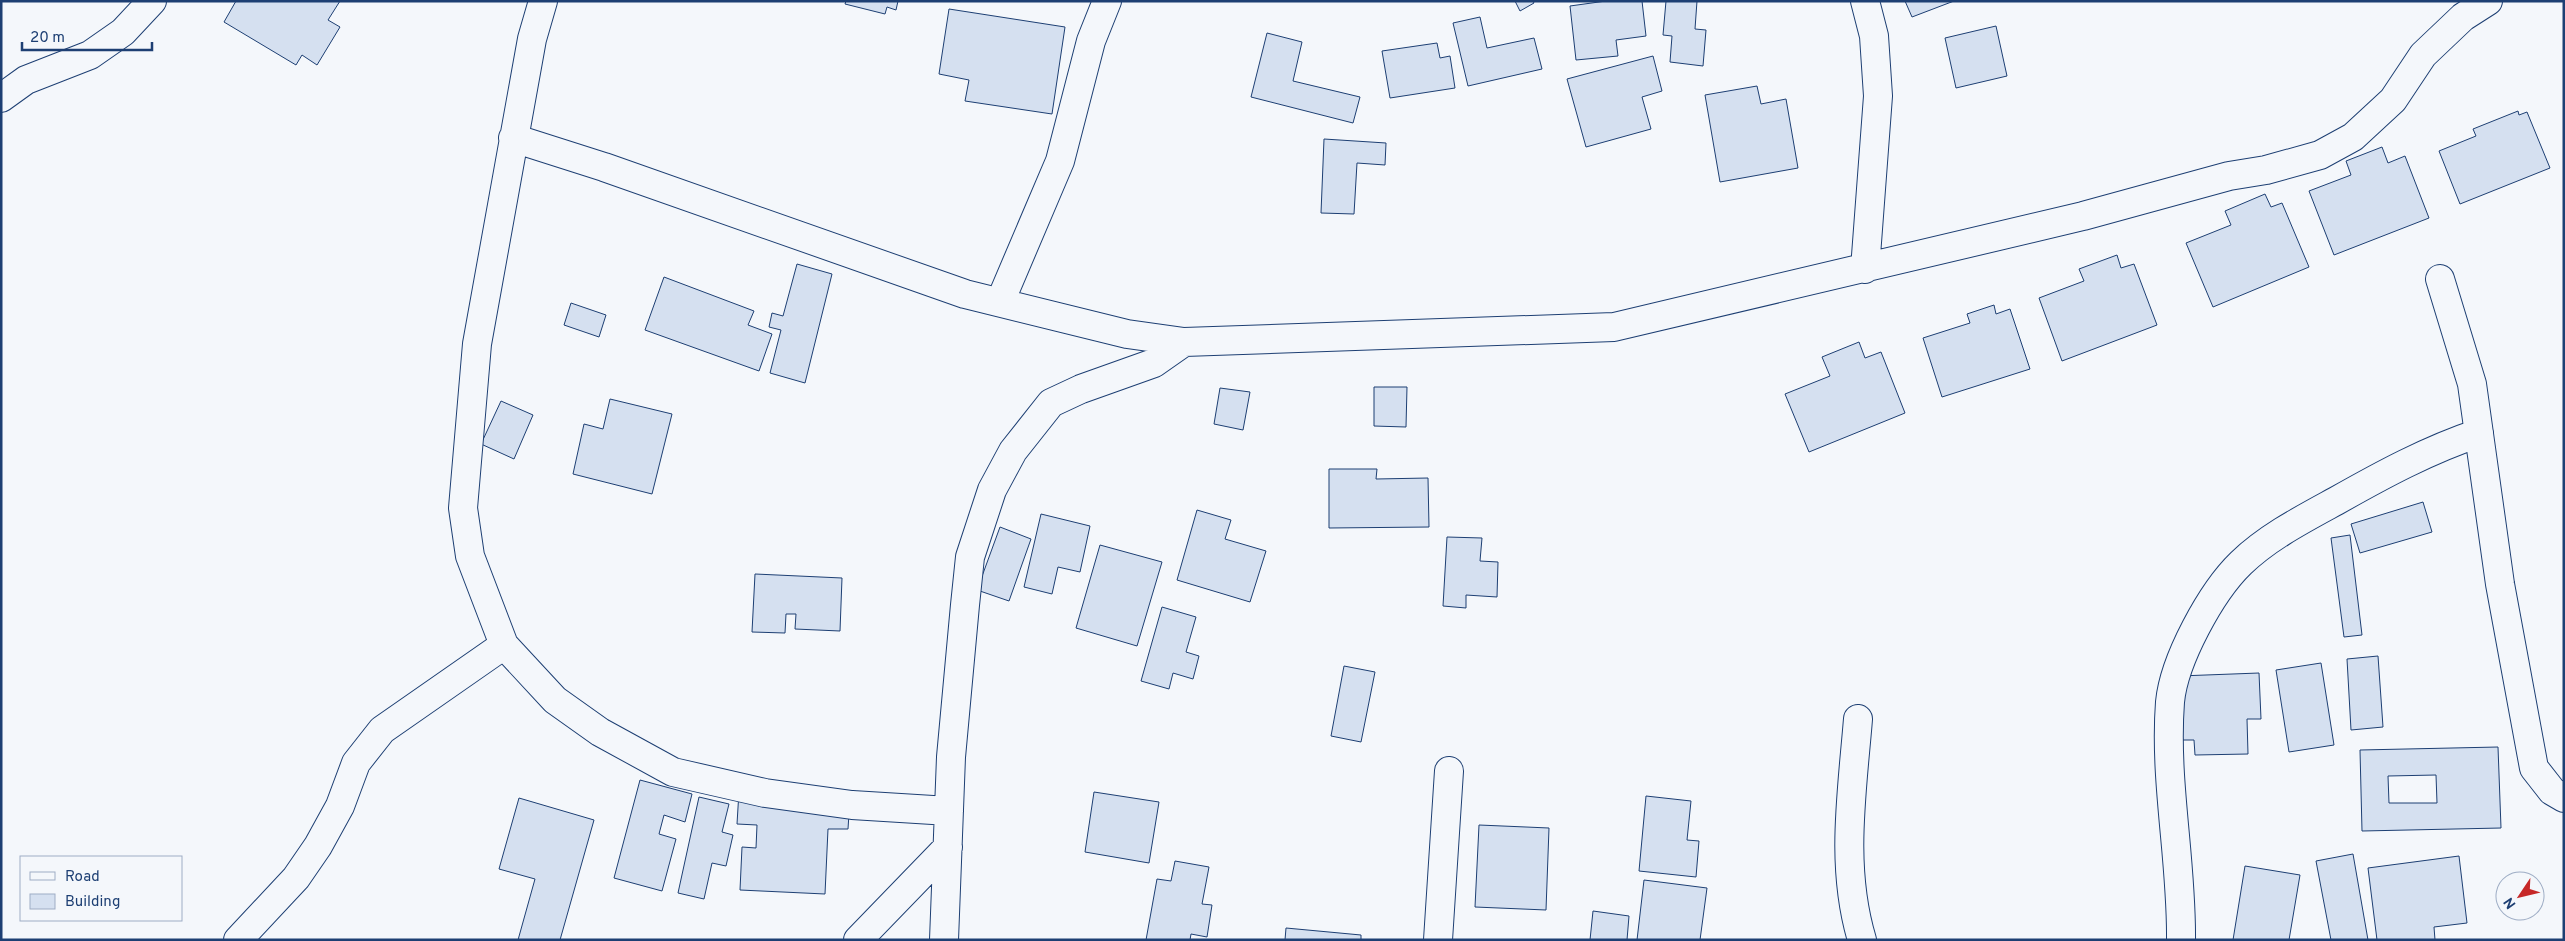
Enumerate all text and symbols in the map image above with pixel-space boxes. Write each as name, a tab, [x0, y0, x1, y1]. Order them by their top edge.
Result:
scale bar	[22, 20, 152, 52]
text: 20 m	[30, 29, 65, 48]
legend	[20, 856, 182, 921]
text: Road	[65, 868, 100, 887]
north arrow	[2495, 871, 2545, 921]
text: Building	[65, 893, 120, 912]
text: N	[2501, 894, 2520, 912]

